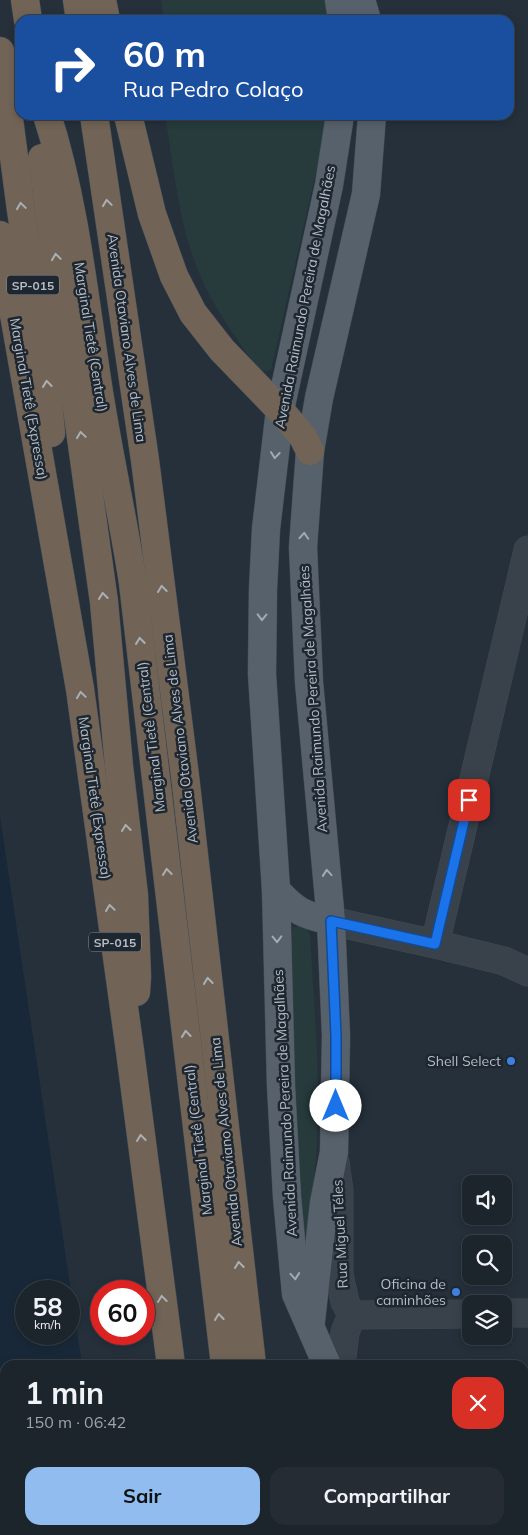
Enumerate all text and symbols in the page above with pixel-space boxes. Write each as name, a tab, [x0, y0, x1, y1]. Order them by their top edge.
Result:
text: 60 m	[123, 32, 206, 76]
icon: right	[40, 35, 105, 100]
text: Rua Pedro Colaço	[123, 75, 304, 103]
street label: Avenida Raimundo Pereira de Magalhães	[271, 164, 339, 430]
one-way arrow	[102, 198, 113, 206]
one-way arrow	[16, 201, 26, 210]
street label: Avenida Otaviano Alves de Lima	[103, 233, 151, 443]
one-way arrow	[51, 253, 62, 261]
street label: Marginal Tietê (Central)	[70, 261, 112, 413]
road number: SP-015	[7, 276, 59, 294]
street label: Marginal Tietê (Expressa)	[6, 317, 52, 481]
one-way arrow	[42, 379, 53, 387]
one-way arrow	[76, 431, 87, 439]
one-way arrow	[270, 451, 280, 459]
one-way arrow	[298, 532, 309, 540]
street label: Avenida Raimundo Pereira de Magalhães	[295, 565, 331, 833]
one-way arrow	[157, 584, 168, 592]
one-way arrow	[98, 592, 109, 600]
one-way arrow	[257, 613, 268, 621]
street label: Avenida Otaviano Alves de Lima	[158, 633, 202, 845]
one-way arrow	[135, 637, 146, 645]
street label: Marginal Tietê (Central)	[133, 661, 169, 813]
one-way arrow	[76, 690, 86, 699]
street label: Marginal Tietê (Expressa)	[75, 715, 115, 881]
pin	[448, 779, 490, 821]
icon: arrive	[455, 786, 483, 814]
one-way arrow	[121, 823, 132, 831]
one-way arrow	[163, 868, 173, 876]
one-way arrow	[321, 868, 332, 876]
one-way arrow	[105, 903, 116, 911]
road number: SP-015	[89, 932, 141, 952]
one-way arrow	[272, 936, 282, 943]
street label: Avenida Raimundo Pereira de Magalhães	[269, 969, 301, 1237]
one-way arrow	[203, 977, 214, 985]
one-way arrow	[181, 1029, 192, 1037]
street label: Avenida Otaviano Alves de Lima	[206, 1036, 246, 1248]
place label: Shell Select	[427, 1052, 501, 1070]
marker: Shell Select	[505, 1055, 517, 1067]
street label: Marginal Tietê (Central)	[180, 1064, 216, 1216]
position arrow	[309, 1079, 361, 1131]
one-way arrow	[137, 1134, 147, 1142]
map controls	[462, 1175, 512, 1345]
button: sound	[462, 1175, 512, 1225]
street label: Rua Miguel Téles	[328, 1179, 352, 1289]
button: search	[462, 1235, 512, 1285]
one-way arrow	[234, 1260, 245, 1268]
one-way arrow	[289, 1272, 300, 1280]
place label: Oficina de caminhões	[376, 1275, 446, 1309]
speed limit sign: 60	[90, 1280, 155, 1345]
marker: Oficina de caminhões	[450, 1286, 462, 1298]
text: 58	[32, 1291, 63, 1322]
one-way arrow	[158, 1295, 168, 1304]
button: layers	[462, 1295, 512, 1345]
one-way arrow	[214, 1312, 225, 1320]
text: km/h	[34, 1317, 61, 1332]
text: 1 min	[25, 1374, 104, 1412]
button: close	[452, 1377, 504, 1429]
text: 150 m · 06:42	[25, 1412, 126, 1432]
button: Sair	[25, 1467, 260, 1525]
button: Compartilhar	[270, 1467, 504, 1525]

